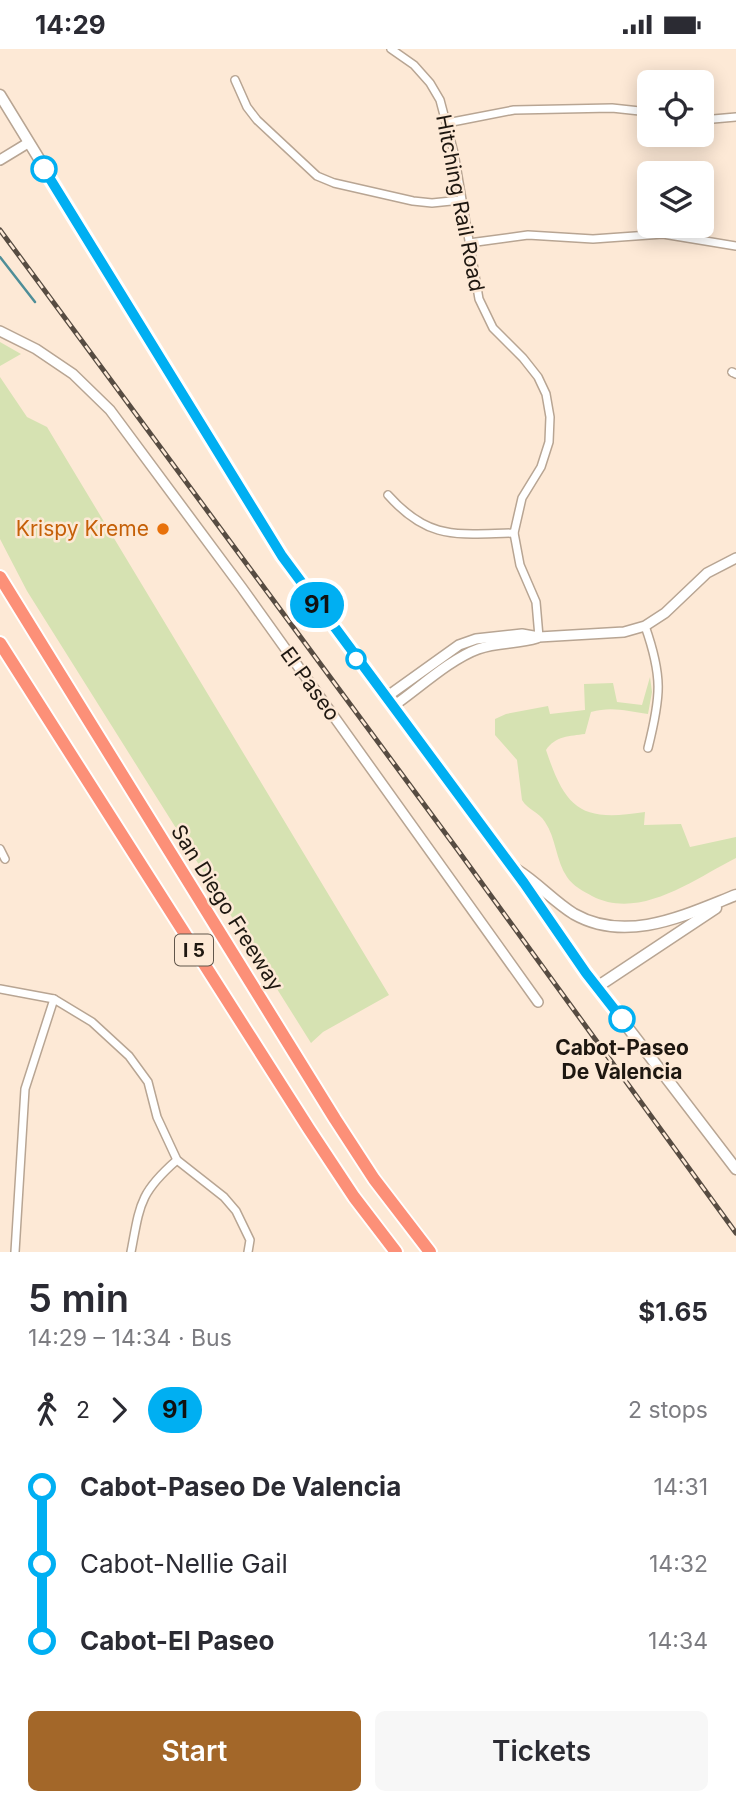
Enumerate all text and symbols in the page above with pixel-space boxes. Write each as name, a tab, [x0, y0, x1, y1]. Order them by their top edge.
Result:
text: 14:29	[35, 9, 106, 40]
map controls	[637, 70, 714, 238]
button: locate	[637, 70, 714, 147]
street label: Hitching Rail Road	[431, 112, 490, 294]
unlabelled marker	[31, 156, 57, 182]
button: layers	[637, 161, 714, 238]
place label: Krispy Kreme	[16, 516, 149, 541]
marker: Krispy Kreme	[155, 521, 171, 537]
line badge: 91	[286, 582, 348, 628]
text: 91	[304, 590, 330, 619]
street label: El Paseo	[275, 642, 345, 725]
unlabelled marker	[346, 649, 366, 669]
street label: San Diego Freeway	[166, 820, 289, 996]
road number: I 5	[175, 935, 213, 966]
marker: Cabot-Paseo De Valencia	[609, 1006, 635, 1032]
place label: Cabot-Paseo De Valencia	[555, 1035, 689, 1084]
text: 5 min	[28, 1275, 129, 1321]
text: $1.65	[638, 1296, 708, 1327]
text: 14:29 – 14:34 · Bus	[28, 1324, 232, 1352]
icon: walk	[28, 1391, 66, 1429]
icon: forward	[100, 1391, 138, 1429]
text: 91	[162, 1395, 188, 1424]
text: 2	[76, 1396, 90, 1424]
text: 2 stops	[628, 1396, 708, 1424]
text: Cabot-Paseo De Valencia	[80, 1471, 401, 1502]
text: 14:31	[654, 1473, 708, 1501]
text: Cabot-Nellie Gail	[80, 1548, 288, 1579]
text: 14:32	[649, 1550, 708, 1578]
text: Cabot-El Paseo	[80, 1625, 275, 1656]
text: 14:34	[648, 1627, 708, 1655]
button: Start	[28, 1711, 361, 1791]
button: Tickets	[375, 1711, 708, 1791]

